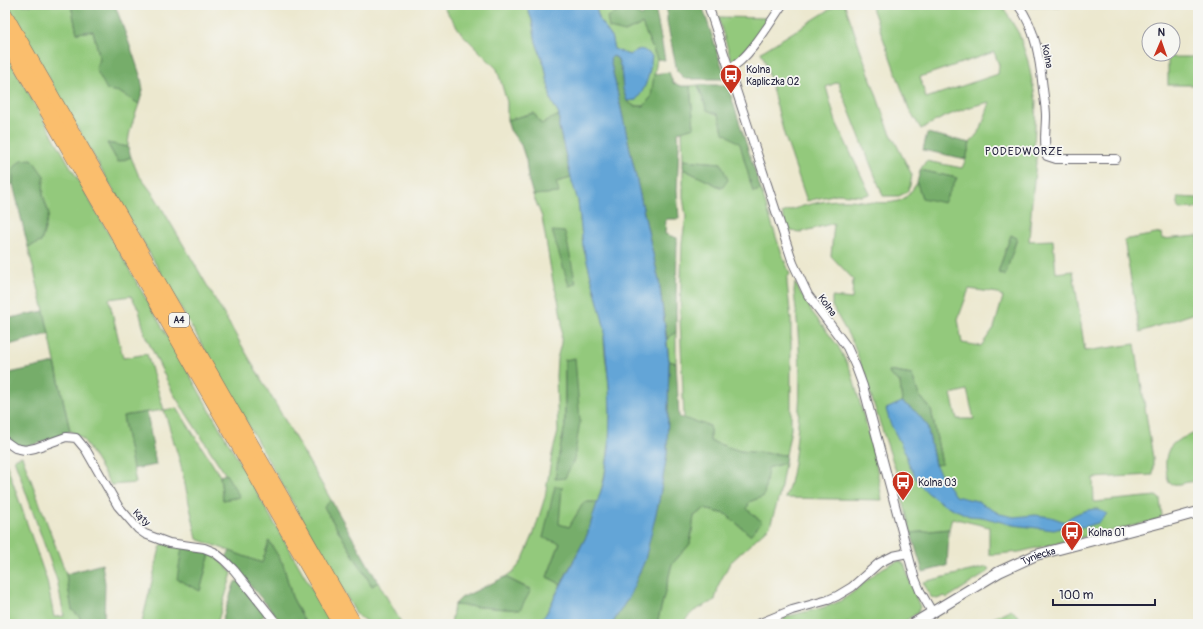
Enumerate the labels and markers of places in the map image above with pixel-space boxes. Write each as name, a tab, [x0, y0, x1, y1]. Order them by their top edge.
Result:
bus stop icon: Kolna Kapliczka 02	[718, 62, 744, 95]
place label: Kolna Kapliczka 02	[746, 64, 800, 88]
bus stop icon: Kolna 03	[890, 469, 916, 502]
place label: Kolna 03	[918, 477, 957, 489]
bus stop icon: Kolna 01	[1059, 519, 1085, 552]
place label: Kolna 01	[1088, 527, 1125, 539]

